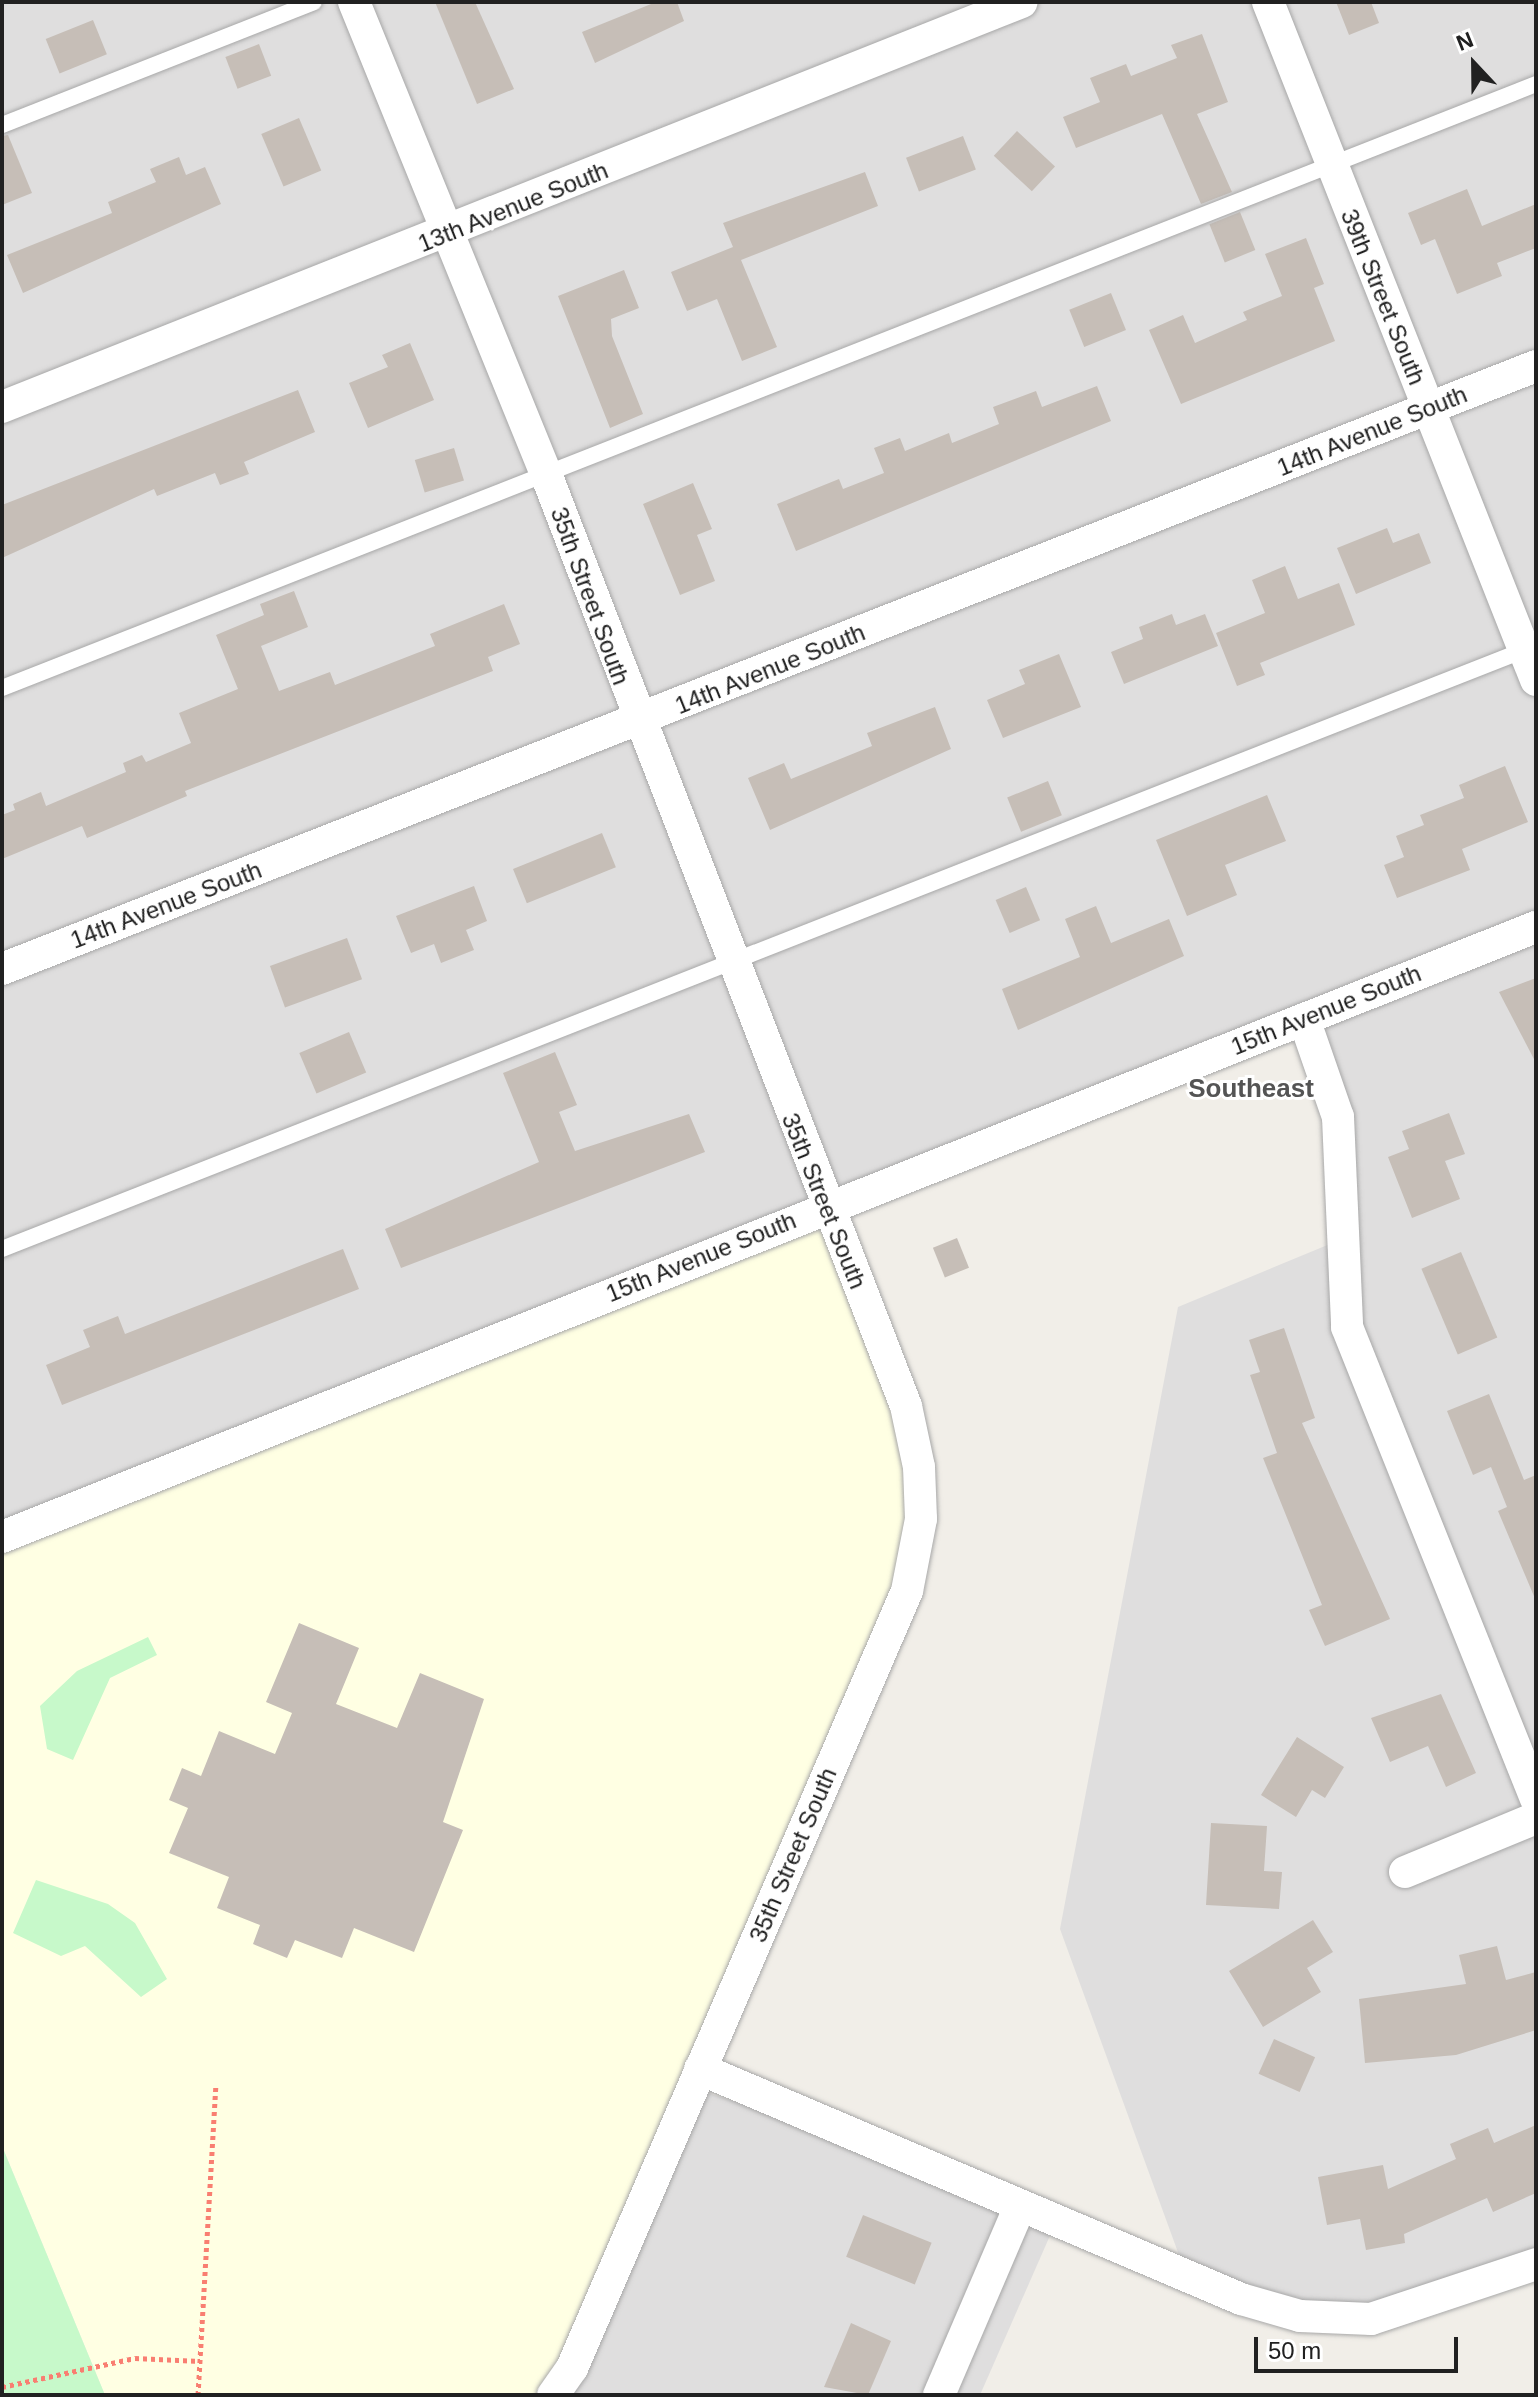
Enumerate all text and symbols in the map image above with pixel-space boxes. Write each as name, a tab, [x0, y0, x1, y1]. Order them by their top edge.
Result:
north arrow	[1434, 24, 1514, 104]
text: N	[1453, 27, 1477, 56]
street label: 13th Avenue South	[413, 155, 613, 259]
street label: 39th Street South	[1335, 205, 1431, 389]
street label: 14th Avenue South	[1272, 379, 1472, 483]
street label: 35th Street South	[545, 503, 635, 689]
street label: 14th Avenue South	[670, 617, 870, 721]
street label: 14th Avenue South	[66, 855, 266, 955]
street label: 15th Avenue South	[1226, 958, 1426, 1062]
district label: Southeast	[1188, 1073, 1314, 1105]
street label: 35th Street South	[776, 1109, 872, 1293]
street label: 15th Avenue South	[601, 1205, 801, 1309]
street label: 35th Street South	[743, 1763, 843, 1947]
scale bar	[1258, 2321, 1462, 2371]
text: 50 m	[1268, 2337, 1321, 2364]

